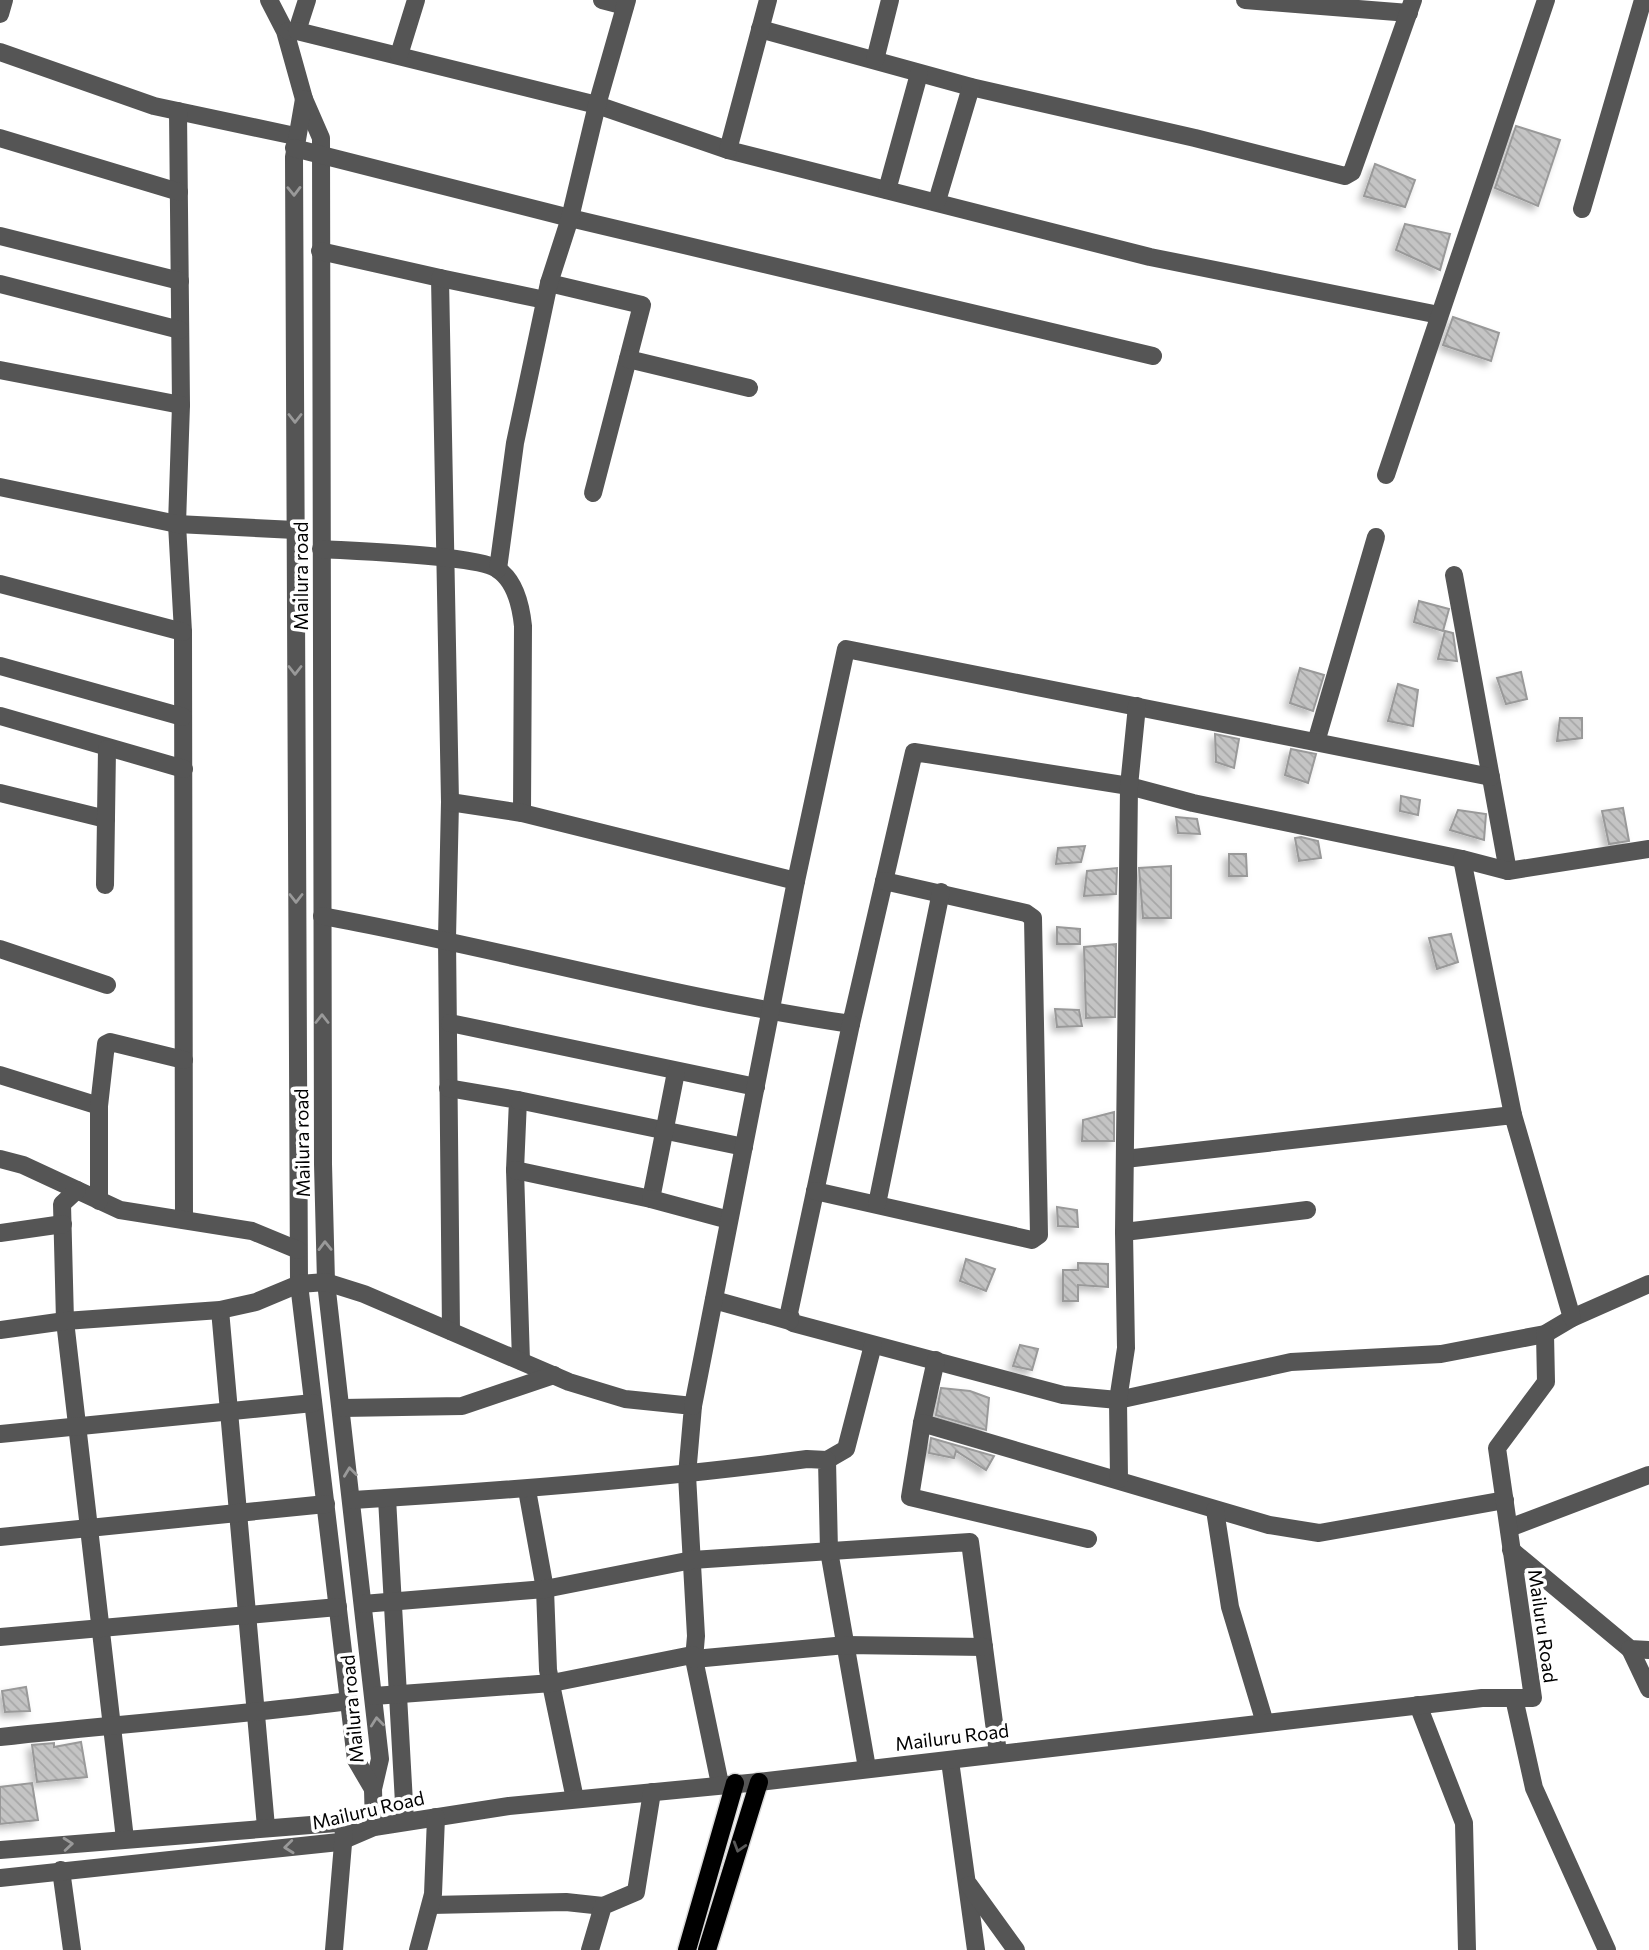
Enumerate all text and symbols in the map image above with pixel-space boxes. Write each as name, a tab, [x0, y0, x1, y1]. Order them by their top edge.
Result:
one-way arrow	[286, 186, 302, 197]
one-way arrow	[287, 414, 303, 424]
street label: Mailura road	[289, 522, 312, 630]
one-way arrow	[287, 666, 303, 676]
one-way arrow	[288, 893, 304, 904]
one-way arrow	[314, 1013, 330, 1023]
street label: Mailura road	[289, 1088, 314, 1198]
one-way arrow	[317, 1240, 332, 1251]
one-way arrow	[342, 1466, 357, 1478]
street label: Mailuru Road	[1524, 1568, 1563, 1684]
street label: Mailura road	[335, 1654, 368, 1764]
one-way arrow	[370, 1717, 385, 1728]
street label: Mailuru Road	[894, 1718, 1010, 1755]
street label: Mailuru Road	[310, 1785, 426, 1834]
one-way arrow	[63, 1837, 74, 1852]
one-way arrow	[284, 1839, 295, 1854]
one-way arrow	[732, 1841, 747, 1853]

